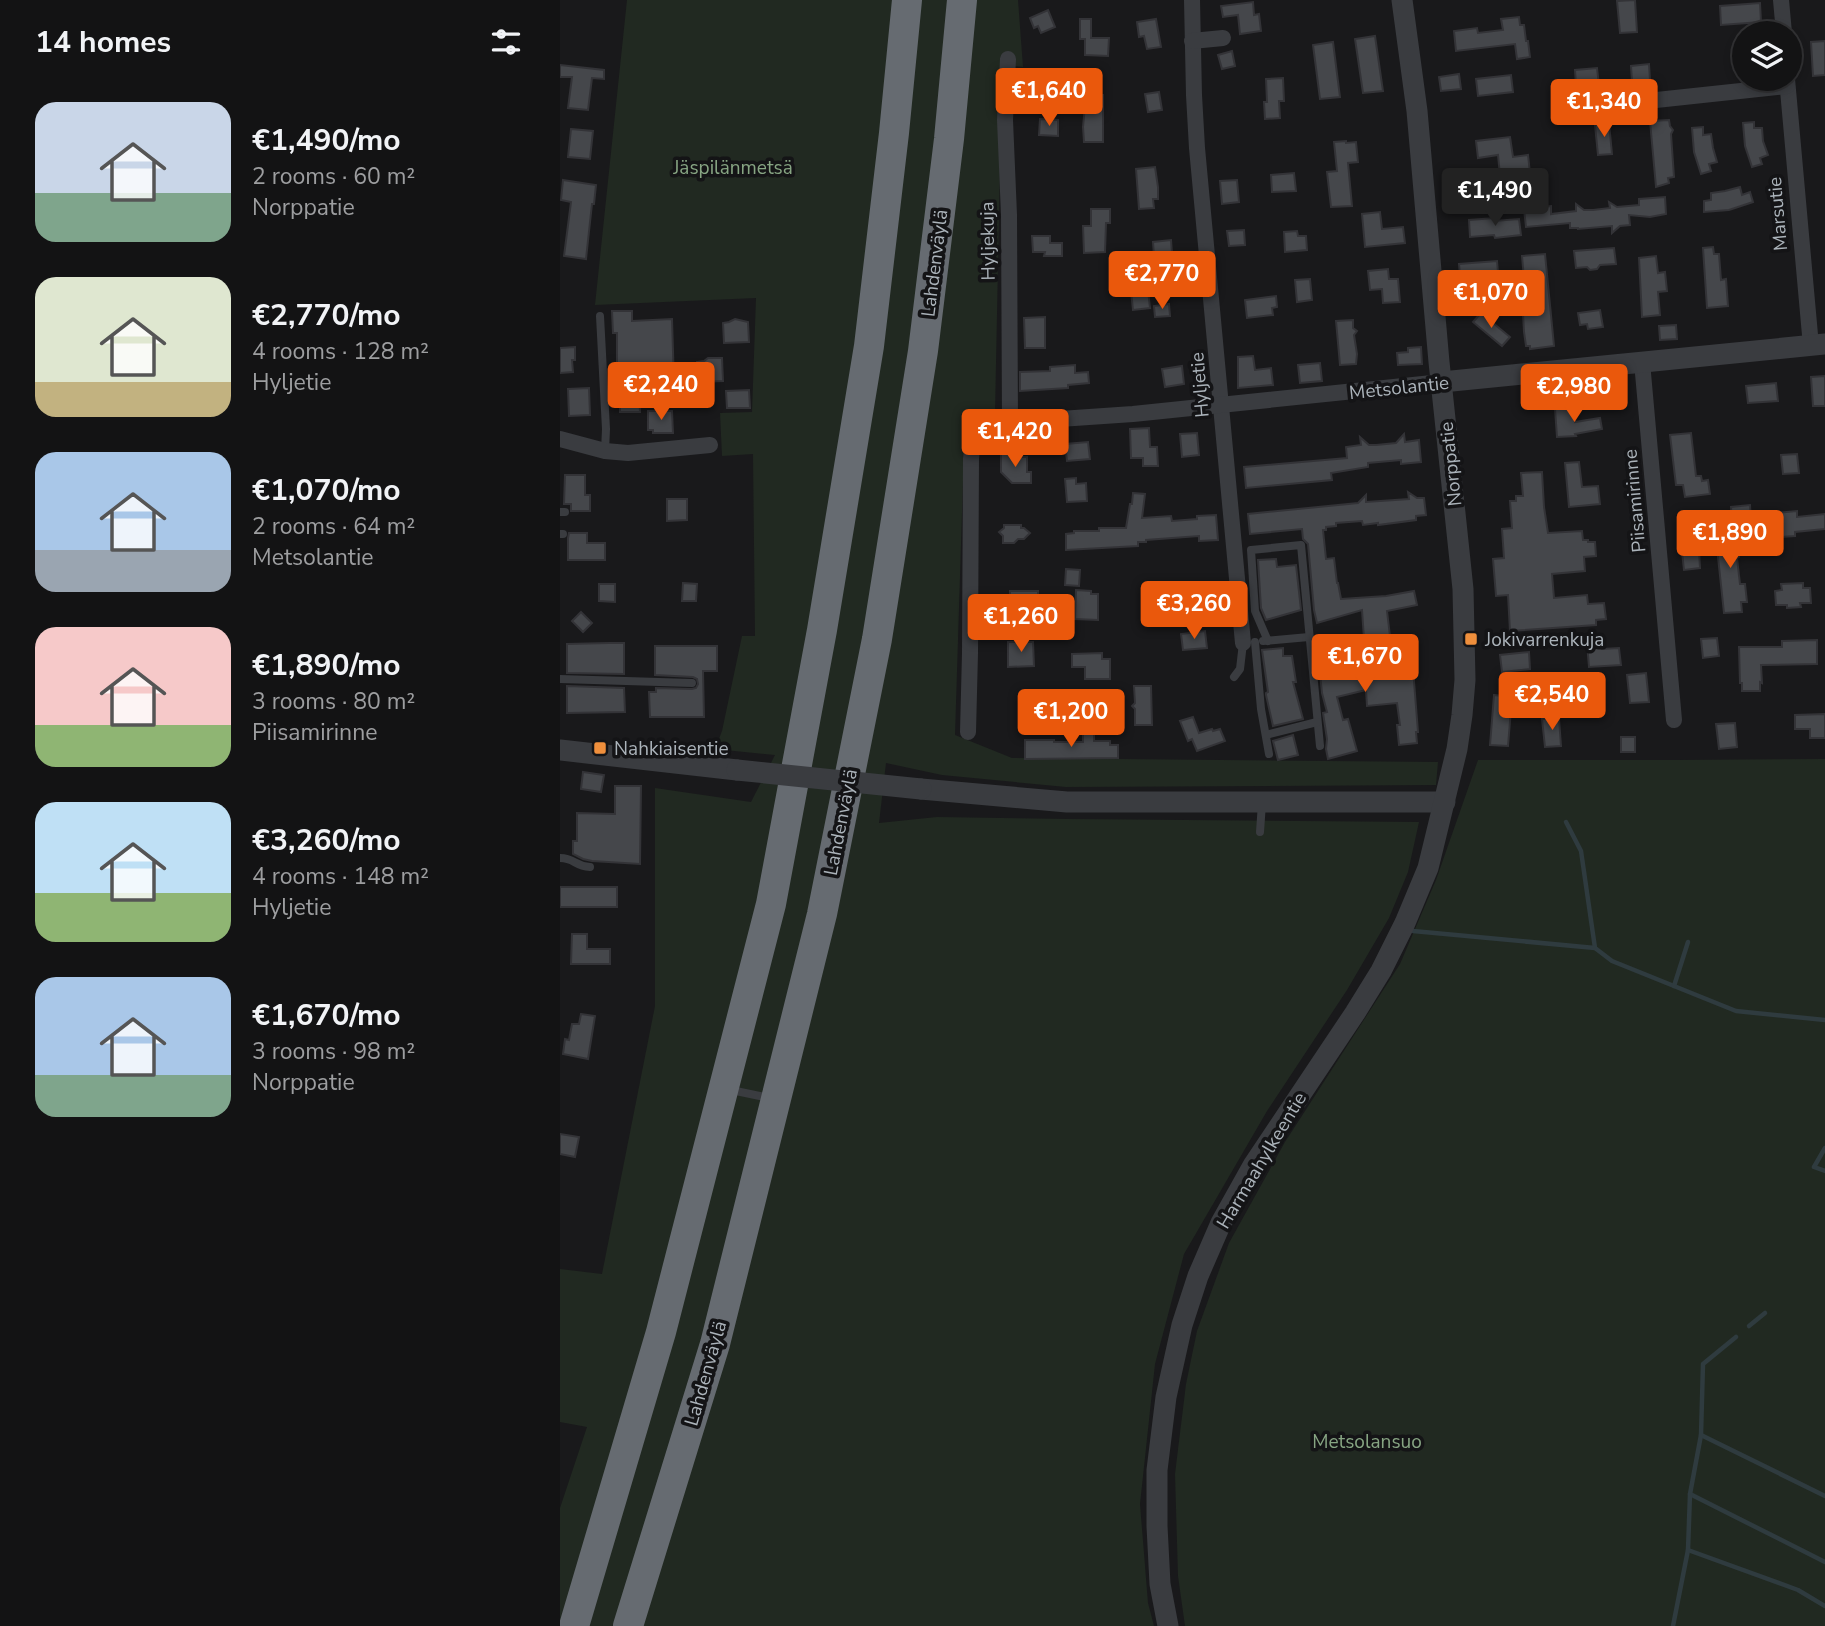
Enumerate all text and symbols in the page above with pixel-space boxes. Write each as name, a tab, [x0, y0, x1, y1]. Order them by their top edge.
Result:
map controls	[1732, 21, 1802, 91]
button: layers	[1732, 21, 1802, 91]
text: 14 homes	[35, 22, 171, 63]
icon: filters	[487, 23, 525, 61]
pin: €1,640	[992, 68, 1106, 128]
text: €1,640	[1012, 75, 1086, 106]
pin: €1,340	[1547, 80, 1661, 139]
text: €1,340	[1567, 86, 1641, 117]
text: €1,490/mo	[252, 120, 401, 161]
icon: home	[91, 130, 175, 214]
park label: Jäspilänmetsä	[672, 155, 793, 181]
text: 2 rooms · 60 m²	[252, 161, 415, 192]
pin: €1,490	[1438, 168, 1552, 228]
text: €1,490	[1458, 175, 1532, 206]
street label: Marsutie	[1762, 176, 1794, 252]
text: Norppatie	[252, 192, 355, 223]
street label: Hyljekuja	[974, 201, 1002, 281]
street label: Lahdenväylä	[916, 208, 954, 318]
pin: €2,770	[1105, 252, 1219, 311]
text: €2,770	[1125, 258, 1199, 289]
pin: €1,070	[1434, 270, 1548, 330]
text: €1,070	[1454, 277, 1528, 308]
text: €2,770/mo	[252, 295, 401, 336]
icon: home	[91, 305, 175, 389]
text: 4 rooms · 128 m²	[252, 336, 429, 367]
street label: Hyljetie	[1184, 351, 1216, 419]
pin: €2,240	[604, 362, 718, 422]
pin: €2,980	[1517, 364, 1631, 424]
text: Hyljetie	[252, 367, 331, 398]
text: €2,240	[624, 369, 698, 400]
street label: Metsolantie	[1348, 370, 1450, 406]
text: €2,980	[1537, 371, 1611, 402]
pin: €1,420	[958, 410, 1072, 469]
text: €1,420	[978, 416, 1052, 447]
street label: Norppatie	[1434, 420, 1468, 507]
street label: Piisamirinne	[1618, 448, 1652, 554]
text: €1,070/mo	[252, 470, 401, 511]
icon: home	[91, 480, 175, 564]
pin: €1,890	[1673, 510, 1787, 570]
text: 2 rooms · 64 m²	[252, 511, 415, 542]
text: €1,890	[1693, 517, 1767, 548]
text: Metsolantie	[252, 542, 373, 573]
pin: €3,260	[1137, 582, 1251, 641]
text: €3,260	[1157, 588, 1231, 619]
pin: €1,260	[964, 594, 1078, 654]
text: €1,260	[984, 601, 1058, 632]
place label: Jokivarrenkuja	[1484, 627, 1604, 653]
marker: Jokivarrenkuja	[1463, 631, 1479, 647]
pin: €1,670	[1308, 634, 1422, 694]
text: €1,670	[1328, 641, 1402, 672]
text: €1,890/mo	[252, 645, 401, 686]
icon: home	[91, 655, 175, 739]
pin: €2,540	[1495, 672, 1609, 732]
text: €2,540	[1515, 679, 1589, 710]
text: 3 rooms · 80 m²	[252, 686, 415, 717]
pin: €1,200	[1014, 690, 1128, 749]
text: €1,200	[1034, 696, 1108, 727]
text: Piisamirinne	[252, 717, 377, 748]
place label: Nahkiaisentie	[614, 736, 729, 762]
marker: Nahkiaisentie	[592, 740, 608, 756]
street label: Lahdenväylä	[818, 767, 864, 878]
text: €3,260/mo	[252, 820, 401, 861]
icon: home	[91, 830, 175, 914]
text: 4 rooms · 148 m²	[252, 861, 429, 892]
text: Hyljetie	[252, 892, 331, 923]
text: €1,670/mo	[252, 995, 401, 1036]
icon: home	[91, 1005, 175, 1089]
text: 3 rooms · 98 m²	[252, 1036, 415, 1067]
text: Norppatie	[252, 1067, 355, 1098]
street label: Harmaahylkeentie	[1211, 1087, 1313, 1234]
street label: Lahdenväylä	[679, 1318, 733, 1429]
park label: Metsolansuo	[1312, 1429, 1422, 1455]

